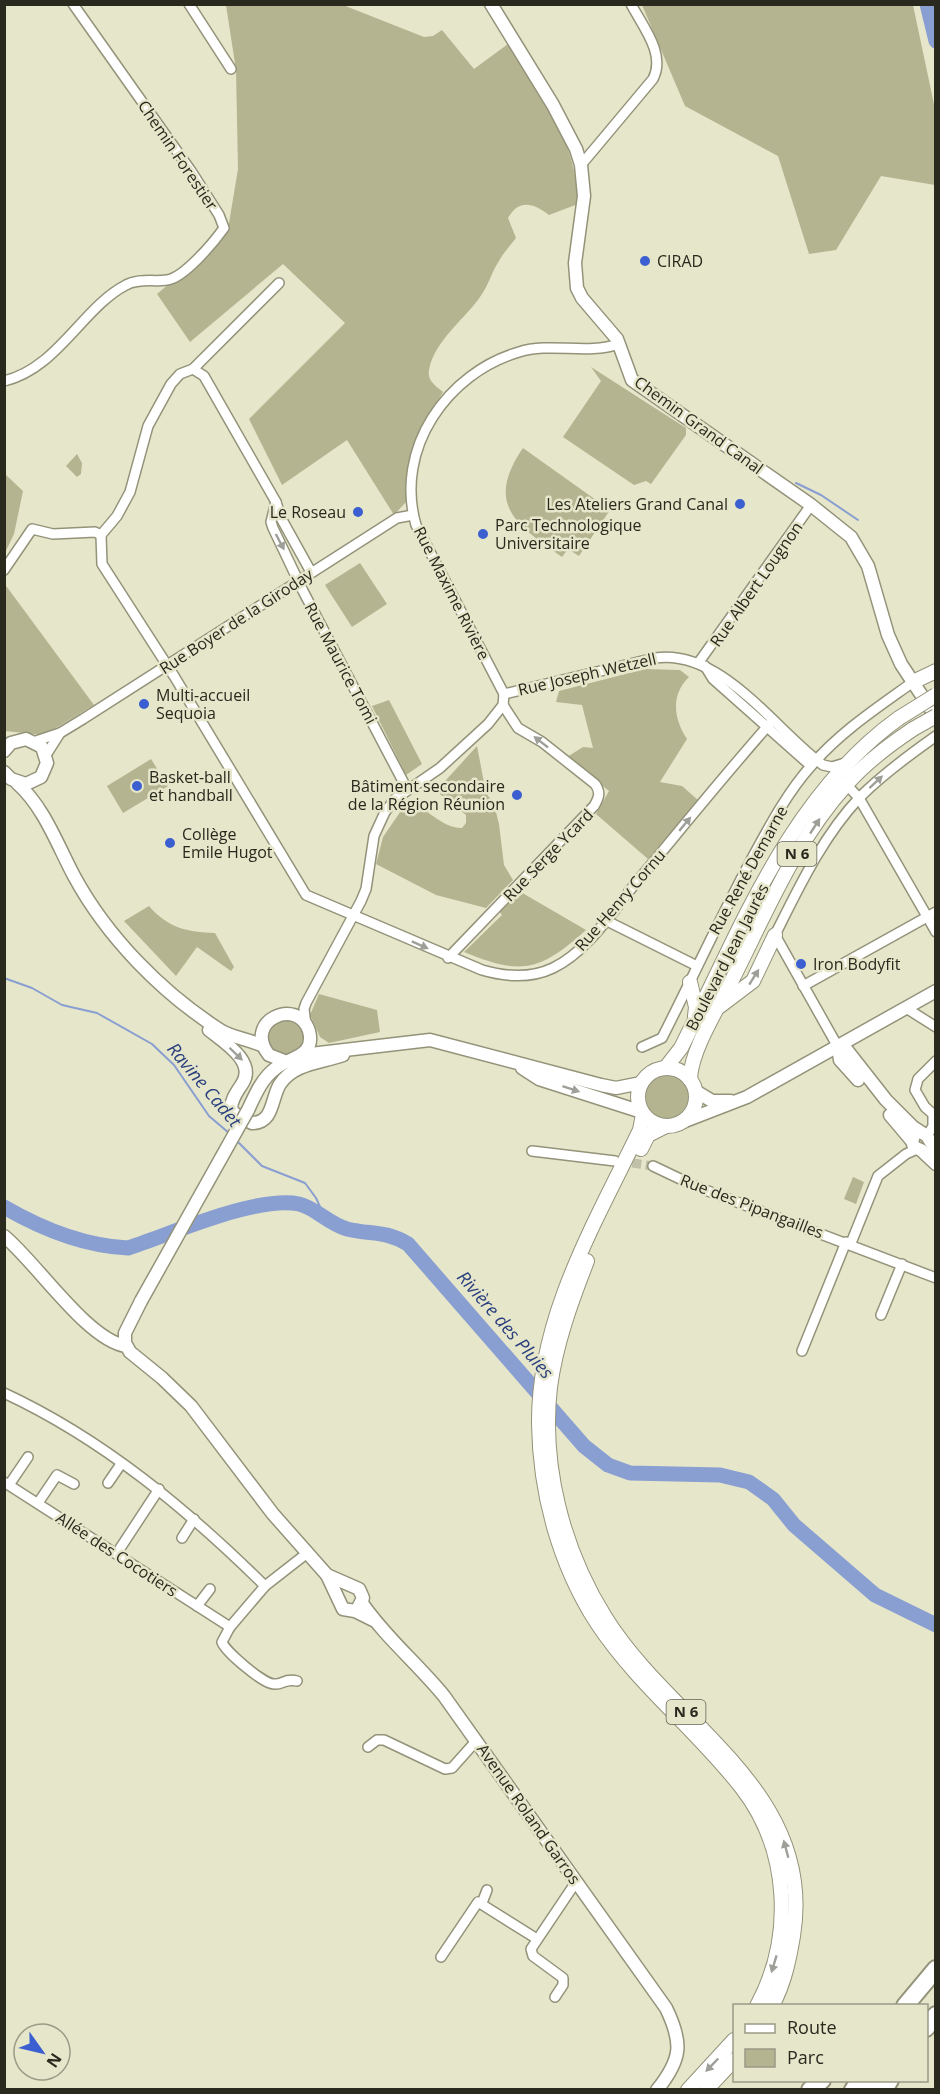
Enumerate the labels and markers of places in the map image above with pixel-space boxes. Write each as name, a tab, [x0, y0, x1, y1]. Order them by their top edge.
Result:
place label: CIRAD	[657, 250, 703, 272]
marker: CIRAD	[638, 254, 652, 268]
place label: Les Ateliers Grand Canal	[546, 493, 728, 515]
marker: Les Ateliers Grand Canal	[733, 497, 747, 511]
place label: Le Roseau	[270, 501, 346, 523]
marker: Le Roseau	[351, 505, 365, 519]
place label: Parc Technologique Universitaire	[495, 514, 642, 554]
marker: Parc Technologique Universitaire	[476, 527, 490, 541]
place label: Multi-accueil Sequoia	[156, 684, 250, 724]
marker: Multi-accueil Sequoia	[137, 697, 151, 711]
place label: Basket-ball et handball	[149, 766, 233, 806]
place label: Bâtiment secondaire de la Région Réunion	[348, 775, 505, 815]
marker: Basket-ball et handball	[130, 779, 144, 793]
marker: Bâtiment secondaire de la Région Réunion	[510, 788, 524, 802]
place label: Collège Emile Hugot	[182, 823, 273, 863]
marker: Collège Emile Hugot	[163, 836, 177, 850]
place label: Iron Bodyfit	[813, 953, 901, 975]
marker: Iron Bodyfit	[794, 957, 808, 971]

